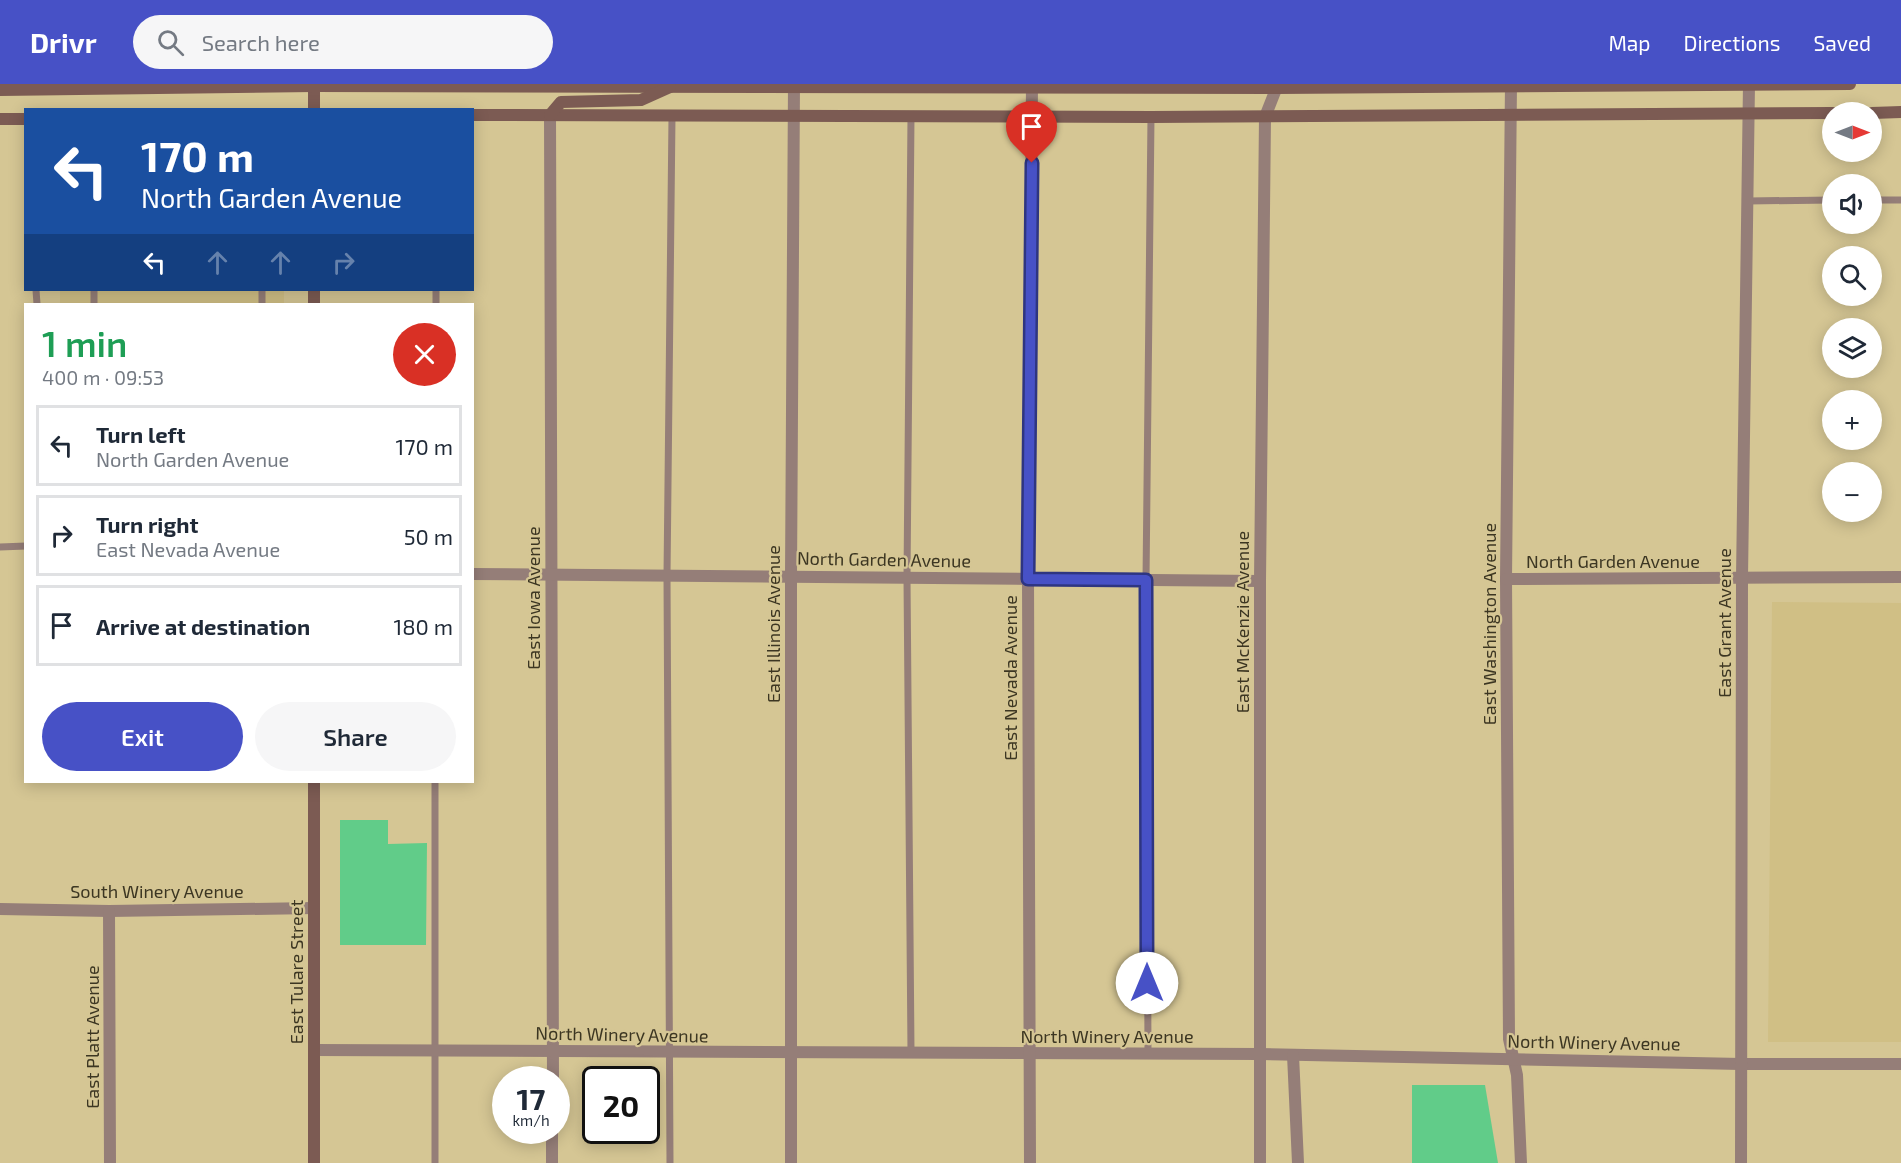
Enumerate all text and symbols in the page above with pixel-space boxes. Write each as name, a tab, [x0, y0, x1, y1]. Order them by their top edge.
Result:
search box	[133, 15, 553, 69]
text: Drivr	[30, 25, 97, 59]
icon: search	[154, 26, 187, 59]
text: Search here	[202, 29, 320, 55]
text: Map	[1608, 30, 1651, 55]
text: Directions	[1684, 30, 1780, 55]
text: Saved	[1813, 30, 1871, 55]
pin	[1006, 101, 1057, 163]
north arrow	[1822, 102, 1882, 162]
map controls	[1822, 102, 1882, 522]
icon: arrive	[1015, 110, 1048, 143]
text: 170 m	[141, 130, 254, 180]
icon: left	[42, 132, 120, 210]
button: sound	[1822, 174, 1882, 234]
text: North Garden Avenue	[141, 181, 402, 213]
icon: left	[138, 246, 171, 279]
icon: ahead	[201, 246, 234, 279]
icon: ahead	[264, 246, 297, 279]
icon: right	[327, 246, 360, 279]
button: search	[1822, 246, 1882, 306]
button: layers	[1822, 318, 1882, 378]
text: 1 min	[42, 321, 127, 364]
button: close	[393, 323, 456, 386]
text: 400 m · 09:53	[42, 365, 164, 389]
button: +	[1822, 390, 1882, 450]
text: Turn left	[96, 421, 185, 447]
icon: left	[45, 429, 78, 462]
text: 170 m	[396, 433, 453, 459]
text: North Garden Avenue	[96, 447, 289, 471]
button: −	[1822, 462, 1882, 522]
text: Turn right	[96, 511, 198, 537]
icon: right	[45, 519, 78, 552]
text: 50 m	[404, 523, 453, 549]
street label: East Washington Avenue	[1478, 523, 1500, 725]
street label: East Iowa Avenue	[522, 526, 544, 670]
street label: East McKenzie Avenue	[1231, 531, 1253, 713]
text: East Nevada Avenue	[96, 537, 280, 561]
street label: East Illinois Avenue	[762, 545, 784, 703]
street label: North Garden Avenue	[797, 546, 971, 572]
street label: East Grant Avenue	[1713, 548, 1735, 698]
street label: North Garden Avenue	[1526, 550, 1700, 572]
street label: East Nevada Avenue	[999, 595, 1021, 761]
icon: arrive	[45, 609, 78, 642]
text: Arrive at destination	[96, 613, 310, 639]
text: 180 m	[393, 613, 453, 639]
button: Exit	[42, 702, 243, 771]
button: Share	[255, 702, 456, 771]
street label: South Winery Avenue	[70, 880, 244, 902]
street label: East Tulare Street	[285, 900, 307, 1044]
position arrow	[1115, 951, 1179, 1015]
street label: East Platt Avenue	[81, 965, 103, 1109]
street label: North Winery Avenue	[535, 1021, 709, 1047]
street label: North Winery Avenue	[1020, 1025, 1194, 1047]
street label: North Winery Avenue	[1507, 1029, 1681, 1055]
speed limit sign: 20	[582, 1066, 660, 1144]
text: 17	[517, 1080, 545, 1116]
text: km/h	[512, 1111, 550, 1129]

